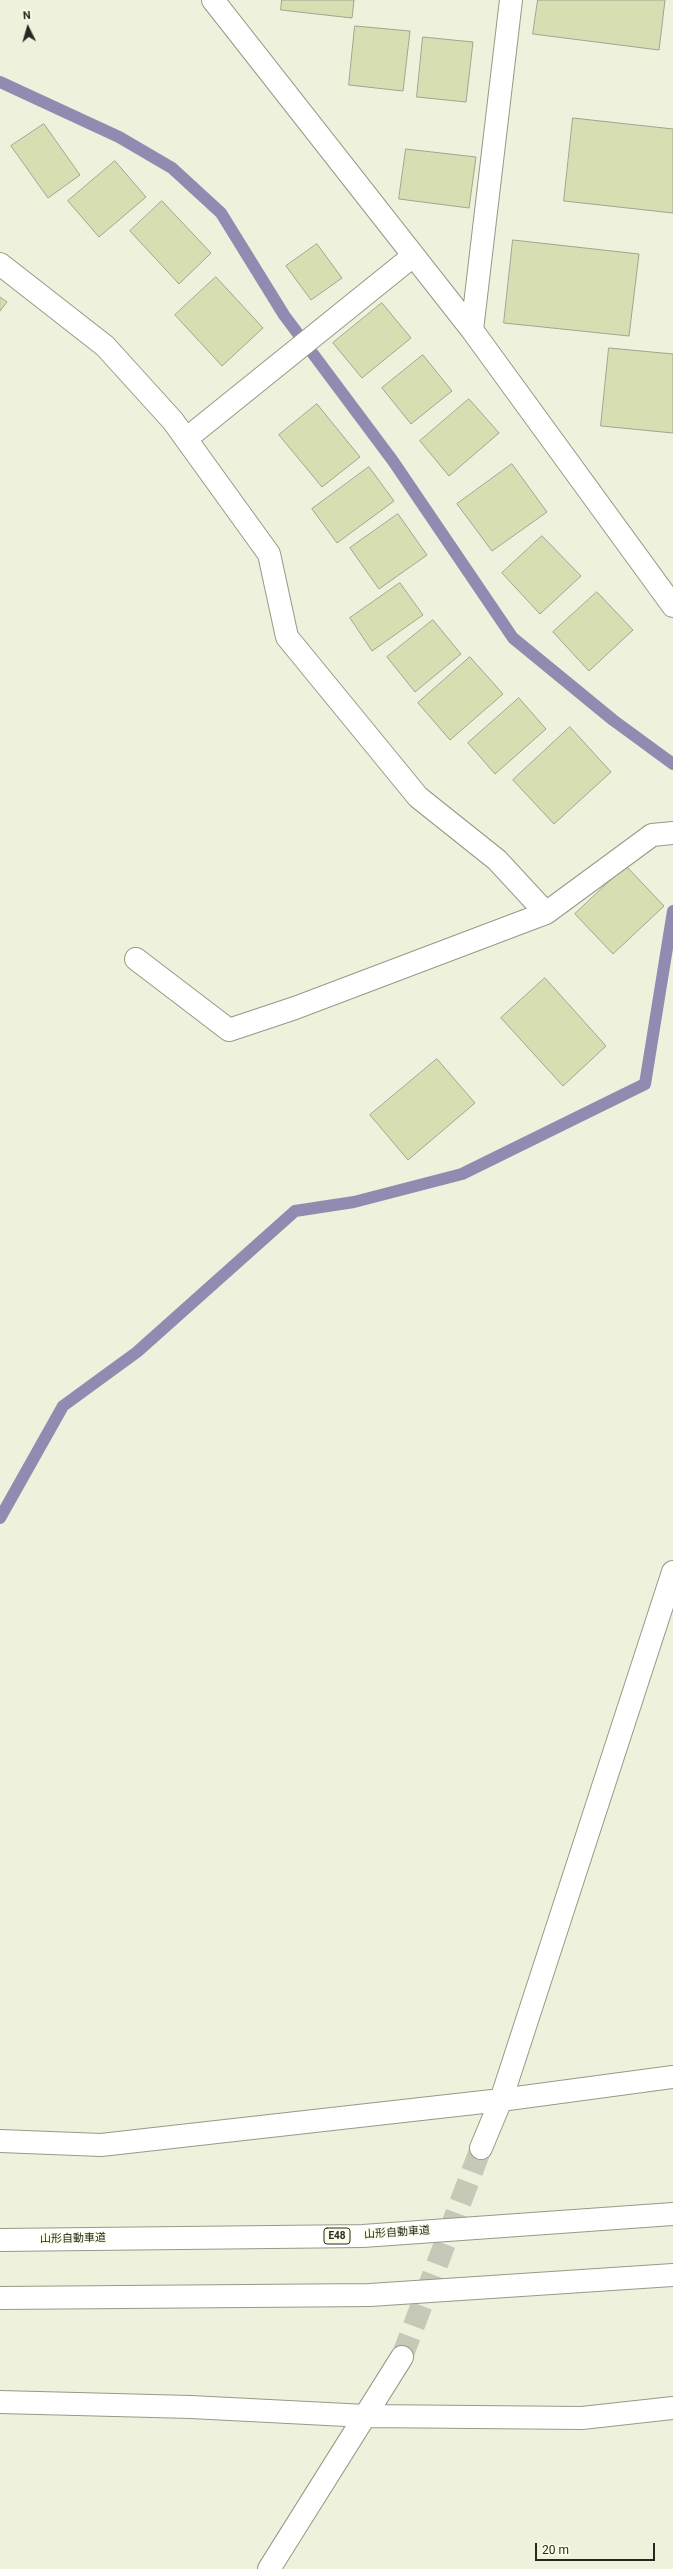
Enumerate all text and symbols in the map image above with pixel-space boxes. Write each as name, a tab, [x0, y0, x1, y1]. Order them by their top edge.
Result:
north arrow	[8, 8, 48, 48]
text: N	[22, 9, 31, 22]
street label: 山形自動車道	[364, 2224, 430, 2242]
road number: E48	[324, 2228, 350, 2244]
street label: 山形自動車道	[40, 2232, 106, 2246]
scale bar	[537, 2535, 657, 2561]
text: 20 m	[542, 2543, 569, 2557]

